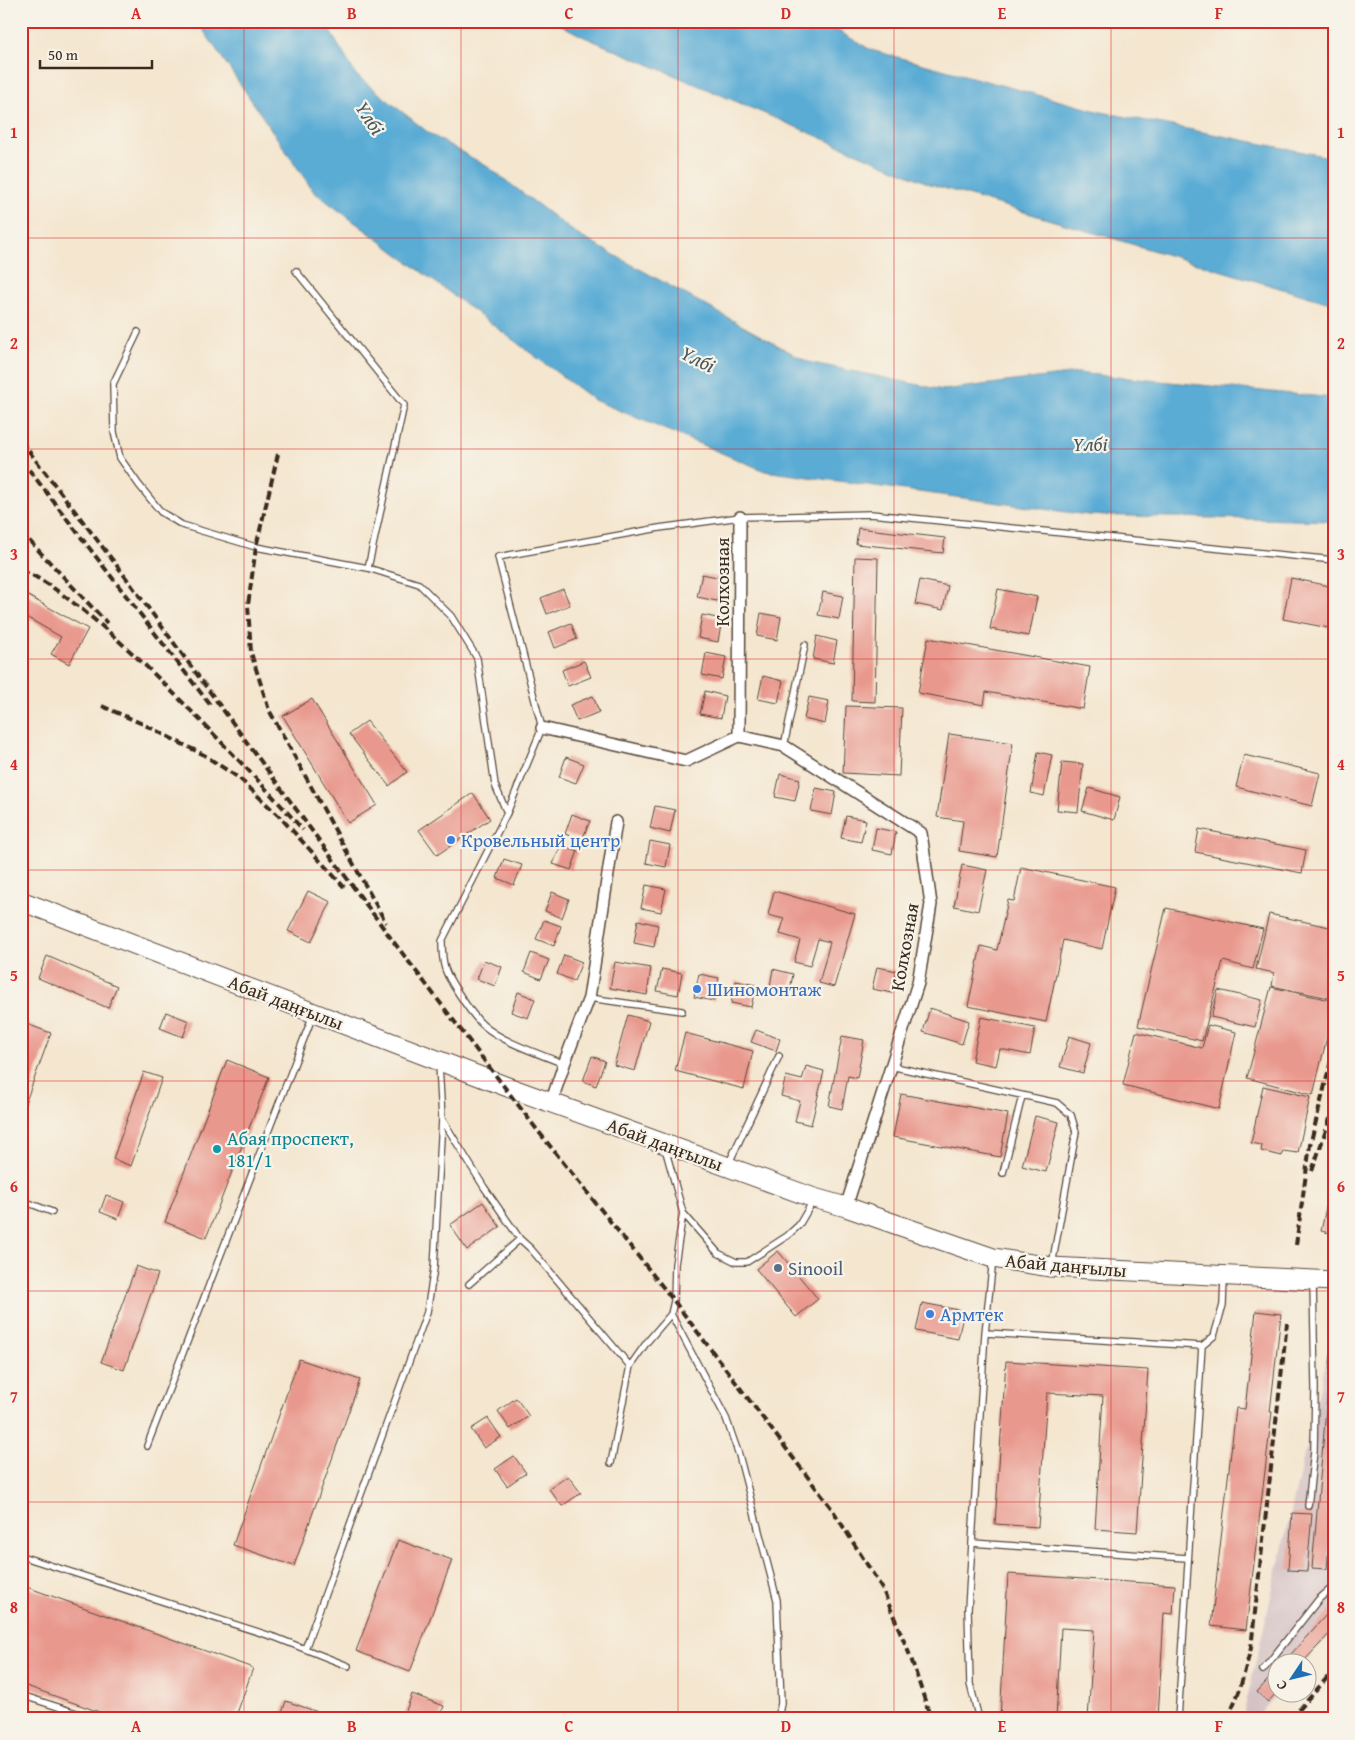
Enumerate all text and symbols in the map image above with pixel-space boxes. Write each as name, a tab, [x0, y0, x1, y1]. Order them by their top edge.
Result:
text: A	[131, 1, 142, 25]
text: B	[347, 1, 357, 25]
text: C	[564, 1, 574, 25]
text: D	[781, 1, 791, 25]
text: E	[998, 1, 1007, 25]
text: F	[1215, 1, 1223, 25]
scale bar	[40, 38, 152, 70]
text: 50 m	[48, 44, 79, 65]
water label: Үлбі	[349, 95, 392, 140]
text: 1	[10, 120, 18, 144]
text: 1	[1337, 120, 1345, 144]
text: 2	[10, 331, 18, 355]
text: 2	[1337, 331, 1345, 355]
water label: Үлбі	[676, 338, 720, 379]
water label: Үлбі	[1072, 429, 1108, 458]
street label: Колхозная	[708, 537, 736, 627]
text: 3	[10, 542, 18, 566]
text: 3	[1337, 542, 1345, 566]
text: 4	[10, 752, 18, 776]
text: 4	[1337, 752, 1345, 776]
place label: Кровельный центр	[461, 826, 620, 854]
marker: Кровельный центр	[445, 834, 457, 846]
street label: Колхозная	[882, 900, 926, 993]
text: 5	[10, 963, 18, 987]
text: 5	[1337, 963, 1345, 987]
street label: Абай даңғылы	[224, 967, 348, 1037]
place label: Шиномонтаж	[707, 975, 821, 1003]
marker: Шиномонтаж	[691, 983, 703, 995]
street label: Абай даңғылы	[603, 1110, 727, 1178]
place label: Абая проспект, 181/1	[227, 1124, 354, 1174]
marker: Абая проспект, 181/1	[211, 1143, 223, 1155]
text: 6	[10, 1174, 18, 1198]
text: 6	[1337, 1174, 1345, 1198]
street label: Абай даңғылы	[1004, 1246, 1128, 1284]
place label: Sinooil	[788, 1254, 843, 1282]
marker: Sinooil	[772, 1262, 784, 1274]
place label: Армтек	[940, 1300, 1003, 1328]
marker: Армтек	[924, 1308, 936, 1320]
text: 7	[10, 1384, 18, 1408]
text: 7	[1337, 1384, 1345, 1408]
text: 8	[10, 1595, 18, 1619]
text: 8	[1337, 1595, 1345, 1619]
north arrow	[1268, 1652, 1318, 1702]
text: С	[1271, 1676, 1292, 1694]
text: A	[131, 1714, 142, 1738]
text: B	[347, 1714, 357, 1738]
text: C	[564, 1714, 574, 1738]
text: D	[781, 1714, 791, 1738]
text: E	[998, 1714, 1007, 1738]
text: F	[1215, 1714, 1223, 1738]

